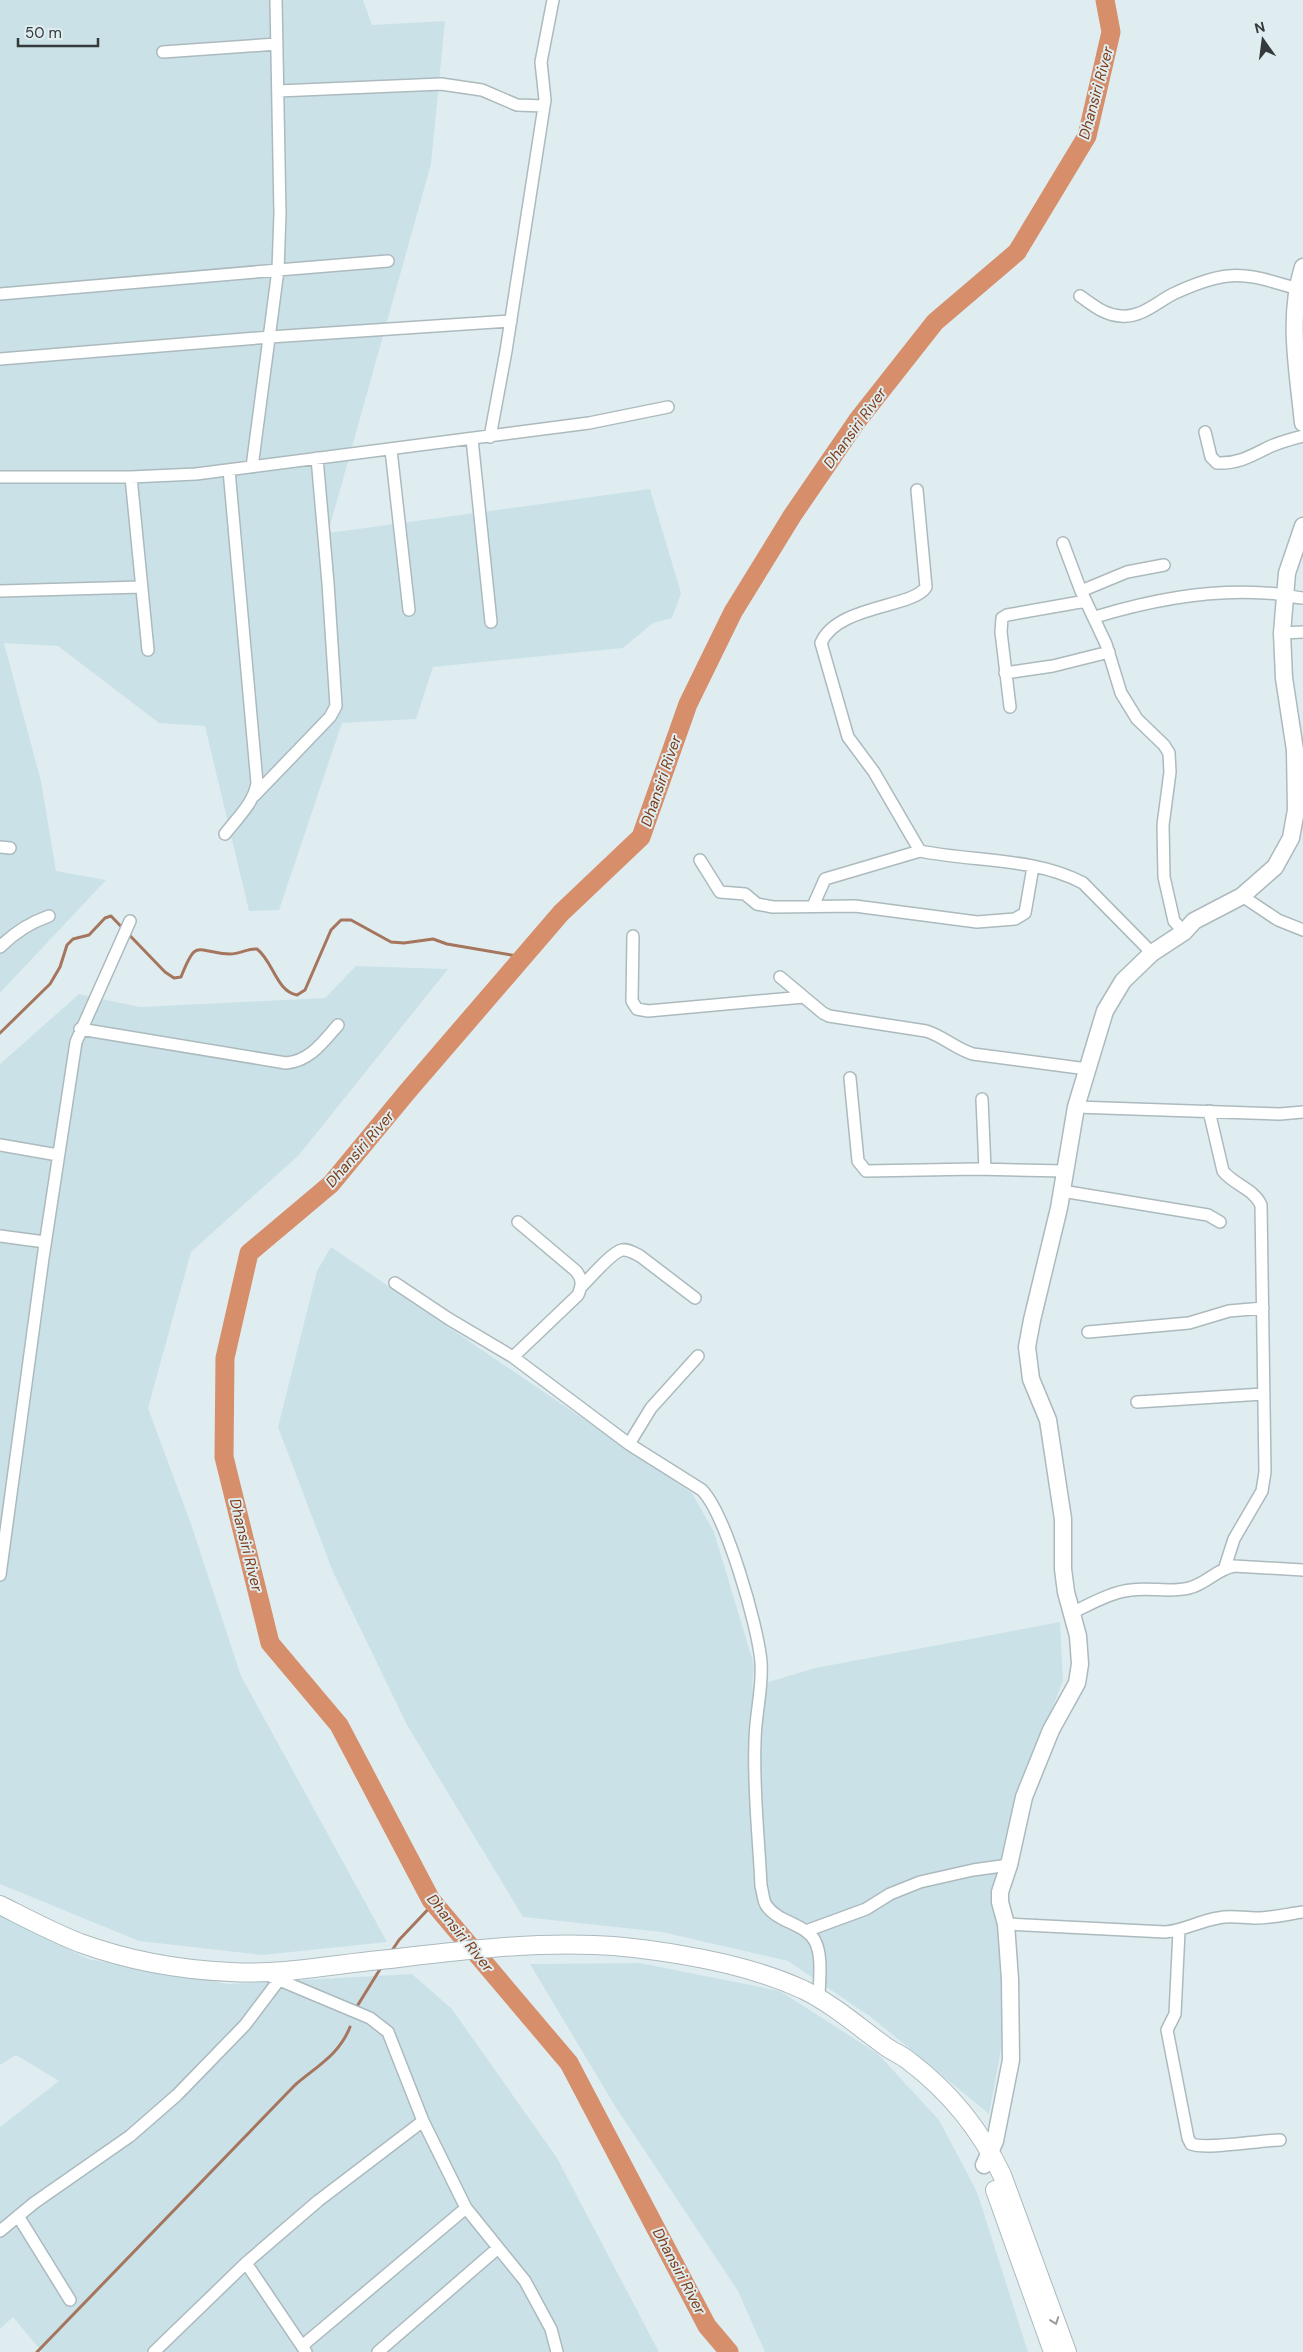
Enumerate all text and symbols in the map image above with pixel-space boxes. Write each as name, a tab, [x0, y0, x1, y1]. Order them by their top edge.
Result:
scale bar	[18, 15, 98, 47]
north arrow	[1238, 15, 1288, 65]
text: N	[1253, 17, 1267, 37]
text: 50 m	[25, 23, 62, 43]
water label: Dhansiri River	[1074, 44, 1118, 141]
water label: Dhansiri River	[819, 383, 891, 472]
water label: Dhansiri River	[636, 732, 686, 829]
water label: Dhansiri River	[321, 1106, 399, 1191]
water label: Dhansiri River	[225, 1496, 267, 1594]
water label: Dhansiri River	[422, 1890, 498, 1977]
water label: Dhansiri River	[648, 2224, 710, 2318]
one-way arrow	[1049, 2316, 1059, 2324]

